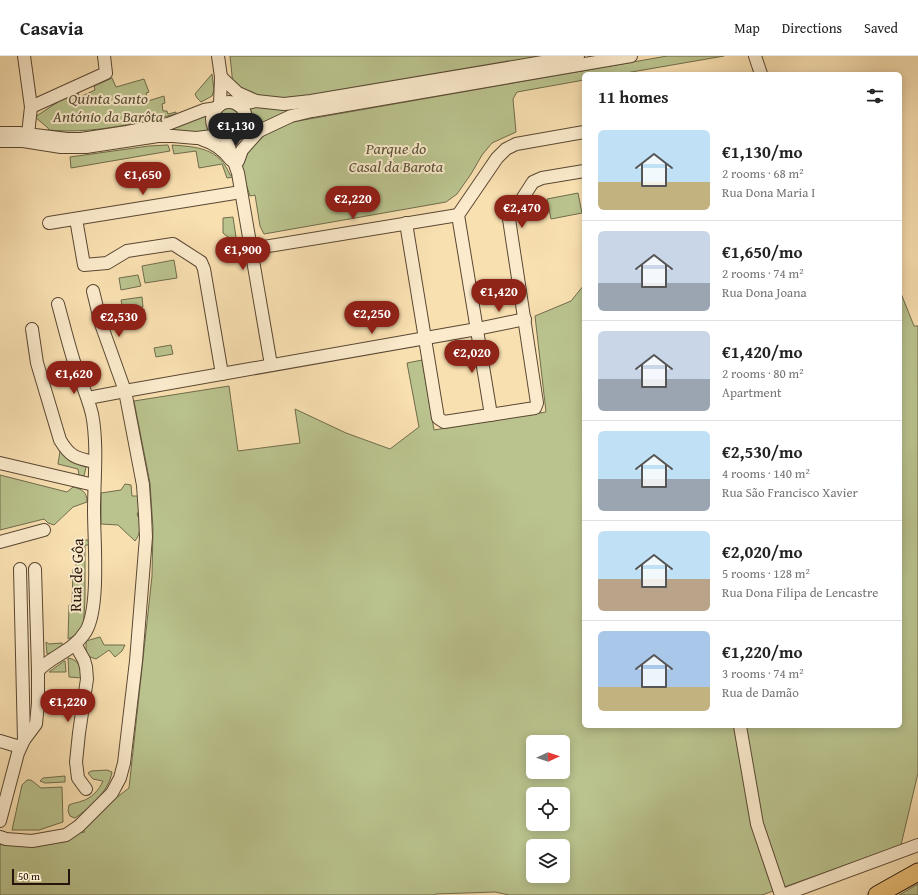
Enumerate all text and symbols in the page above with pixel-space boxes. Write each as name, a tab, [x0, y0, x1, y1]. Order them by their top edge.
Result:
text: Casavia	[20, 14, 83, 42]
text: Map	[734, 18, 760, 38]
text: Directions	[782, 18, 842, 38]
text: Saved	[864, 18, 898, 38]
text: 11 homes	[598, 84, 669, 109]
icon: filters	[864, 85, 886, 107]
park label: Quinta Santo António da Barôta	[52, 86, 164, 128]
pin: €1,130	[203, 113, 269, 147]
text: €1,130	[217, 116, 255, 135]
park label: Parque do Casal da Barota	[349, 136, 444, 178]
text: €1,130/mo	[722, 139, 803, 164]
icon: home	[630, 146, 678, 194]
pin: €1,650	[110, 162, 176, 196]
text: 2 rooms · 68 m²	[722, 164, 804, 183]
text: €1,650	[124, 165, 162, 184]
text: Rua Dona Maria I	[722, 183, 815, 202]
pin: €2,220	[320, 186, 386, 220]
text: €2,220	[334, 189, 372, 208]
pin: €2,470	[489, 195, 555, 229]
text: €2,470	[503, 198, 541, 217]
pin: €1,900	[210, 237, 276, 271]
text: €1,650/mo	[722, 239, 803, 264]
text: €1,900	[224, 240, 262, 259]
icon: home	[630, 247, 678, 295]
text: 2 rooms · 74 m²	[722, 264, 804, 283]
pin: €1,420	[466, 279, 532, 313]
text: €1,420	[480, 282, 518, 301]
text: Rua Dona Joana	[722, 283, 807, 302]
pin: €2,250	[339, 301, 405, 335]
pin: €2,530	[86, 304, 152, 338]
text: €2,250	[353, 304, 391, 323]
text: €2,530	[100, 307, 138, 326]
text: €1,420/mo	[722, 339, 803, 364]
pin: €2,020	[439, 340, 505, 374]
text: €2,020	[453, 343, 491, 362]
icon: home	[630, 347, 678, 395]
pin: €1,620	[41, 361, 107, 395]
text: €1,620	[55, 364, 93, 383]
text: 2 rooms · 80 m²	[722, 364, 804, 383]
text: Apartment	[722, 383, 782, 402]
text: €2,530/mo	[722, 439, 803, 464]
icon: home	[630, 447, 678, 495]
text: 4 rooms · 140 m²	[722, 464, 810, 483]
text: Rua São Francisco Xavier	[722, 483, 858, 502]
street label: Rua de Gôa	[63, 537, 89, 612]
text: €2,020/mo	[722, 539, 803, 564]
icon: home	[630, 547, 678, 595]
text: 5 rooms · 128 m²	[722, 564, 810, 583]
text: Rua Dona Filipa de Lencastre	[722, 583, 878, 602]
text: €1,220/mo	[722, 639, 803, 664]
icon: home	[630, 647, 678, 695]
text: 3 rooms · 74 m²	[722, 664, 804, 683]
text: Rua de Damão	[722, 683, 799, 702]
pin: €1,220	[35, 689, 101, 723]
text: €1,220	[49, 692, 87, 711]
north arrow	[526, 735, 570, 779]
map controls	[526, 735, 570, 883]
button: locate	[526, 787, 570, 831]
button: layers	[526, 839, 570, 883]
scale bar	[12, 867, 70, 886]
text: 50 m	[18, 868, 40, 884]

